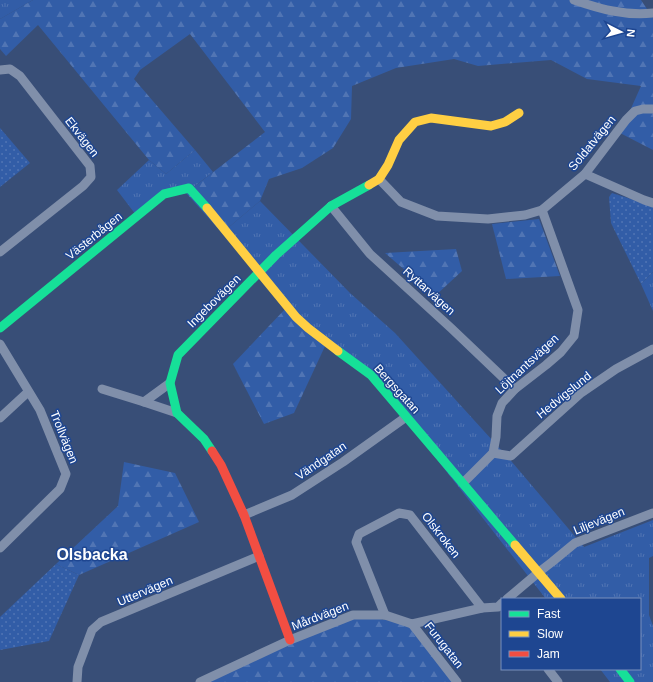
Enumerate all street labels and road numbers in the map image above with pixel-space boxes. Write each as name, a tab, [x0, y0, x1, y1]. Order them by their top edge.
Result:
street label: Soldatvägen	[566, 113, 618, 173]
street label: Ekvägen	[62, 114, 102, 160]
street label: Västerbågen	[63, 209, 125, 263]
street label: Ryttarvägen	[400, 264, 458, 318]
street label: Ingebovägen	[185, 272, 243, 330]
street label: Löjtnantsvägen	[492, 331, 562, 397]
street label: Bergsgatan	[371, 362, 423, 416]
street label: Hedvigslund	[534, 369, 594, 421]
street label: Trollvägen	[47, 409, 81, 465]
street label: Vändgatan	[293, 439, 349, 483]
street label: Liljevägen	[571, 504, 627, 538]
street label: Olskroken	[419, 509, 463, 561]
street label: Uttervägen	[115, 573, 175, 609]
street label: Mårdvägen	[289, 599, 351, 633]
street label: Furugatan	[422, 619, 466, 671]

